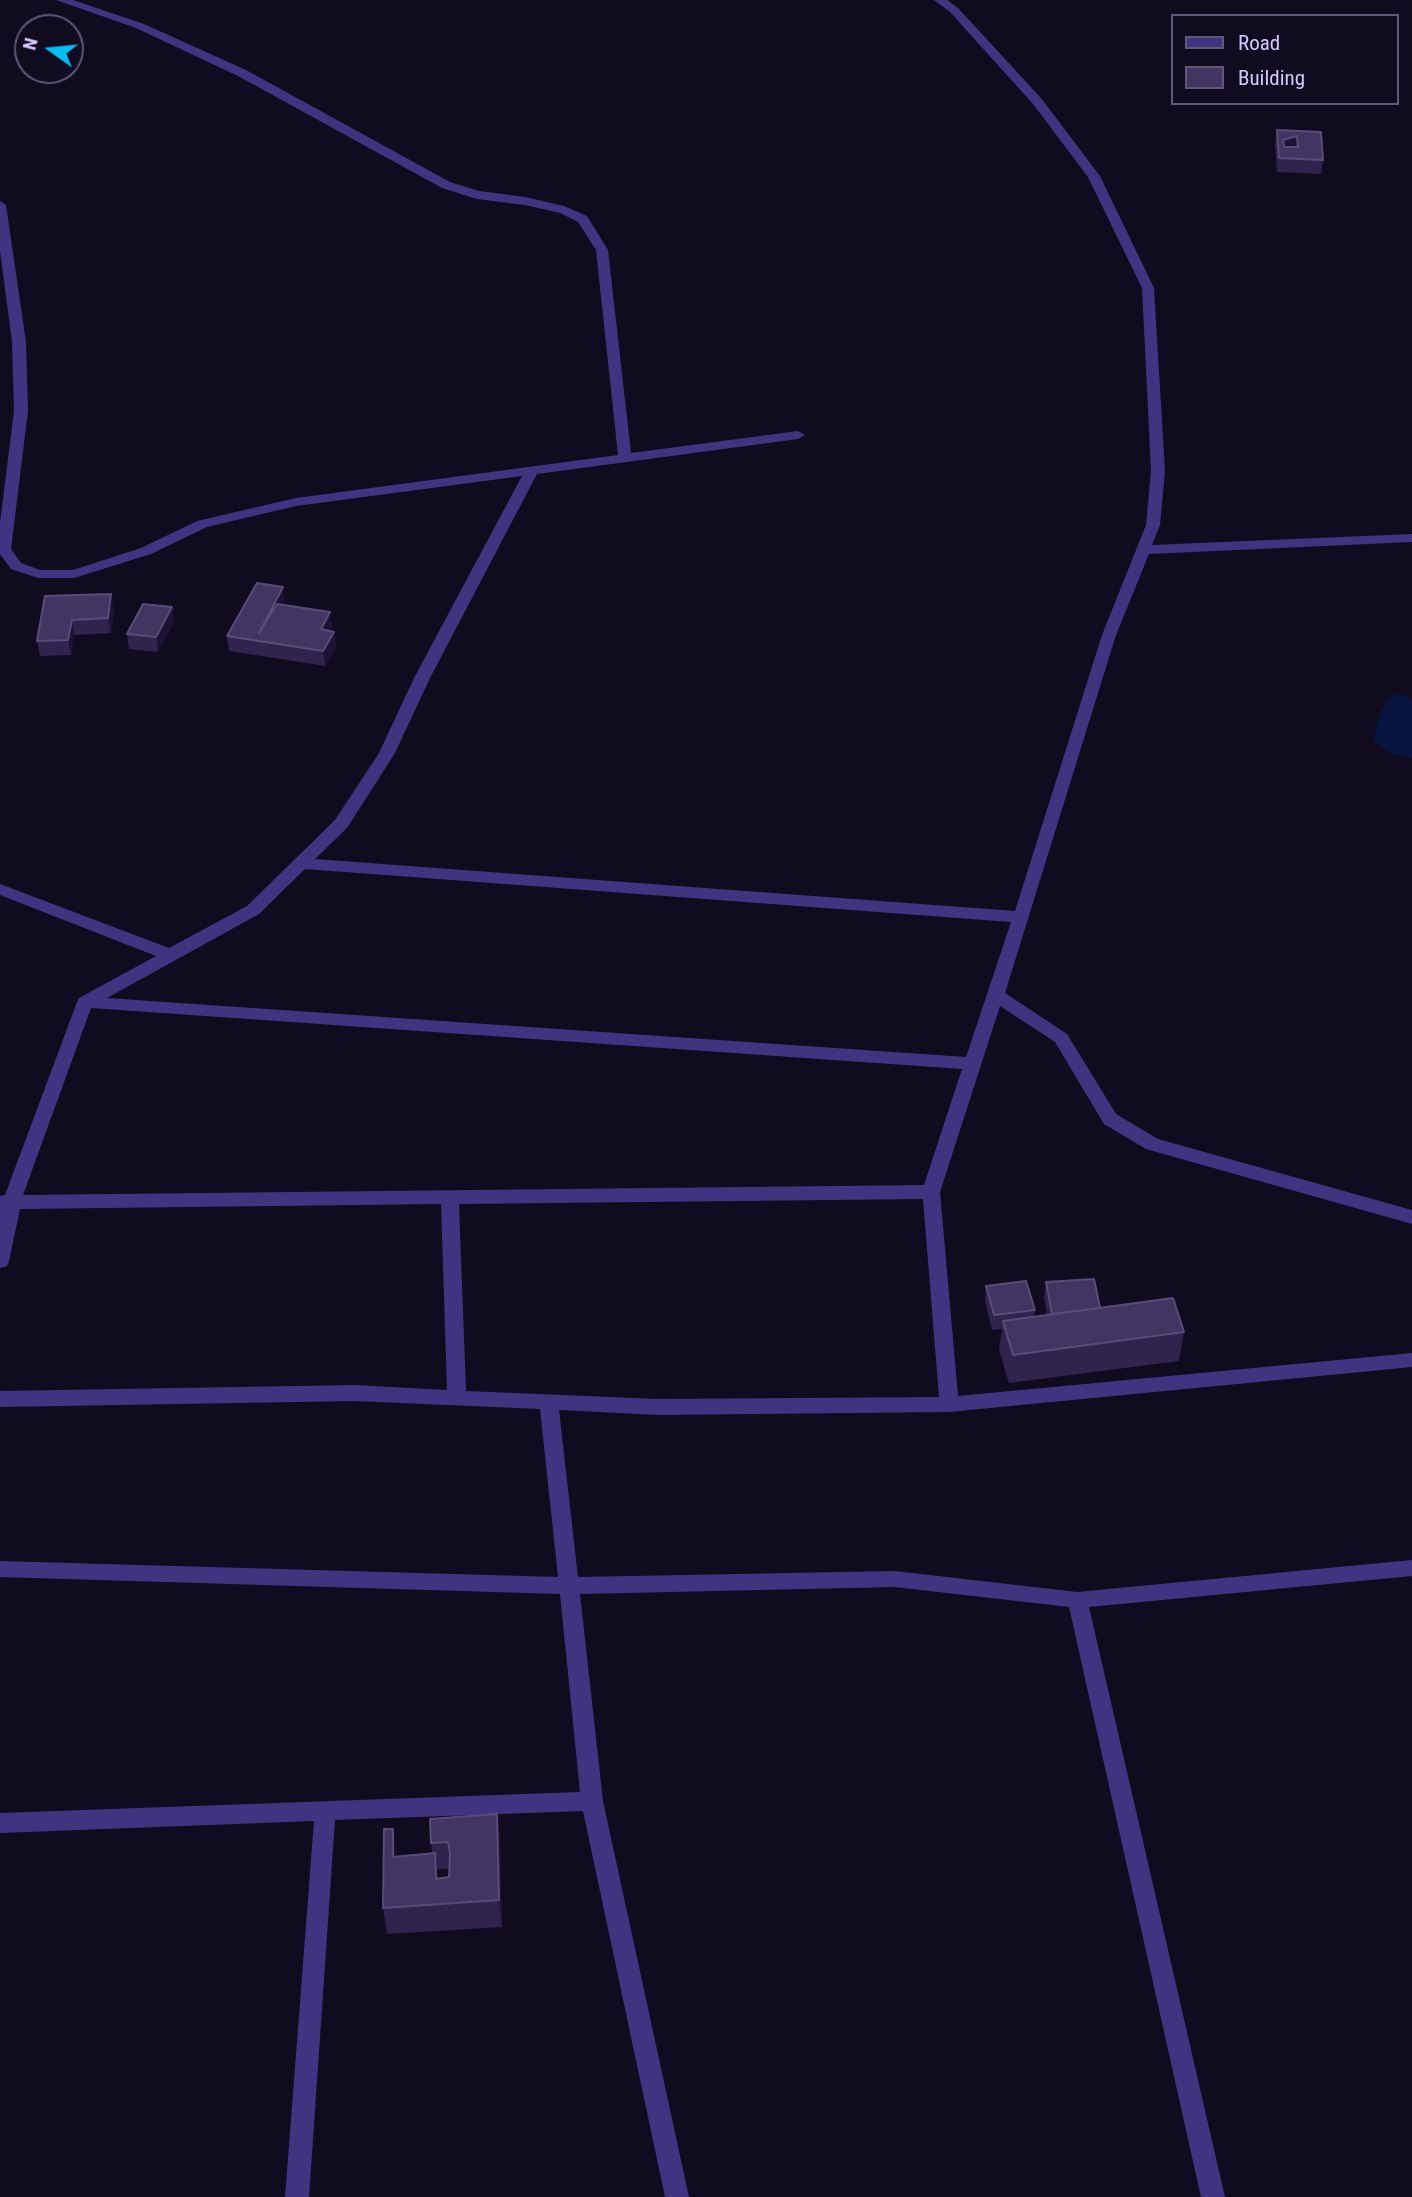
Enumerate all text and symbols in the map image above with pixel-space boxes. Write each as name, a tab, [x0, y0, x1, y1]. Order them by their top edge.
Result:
north arrow	[14, 14, 84, 84]
legend	[1170, 14, 1398, 105]
text: Road	[1238, 31, 1280, 55]
text: N	[18, 35, 43, 53]
text: Building	[1238, 66, 1305, 90]

